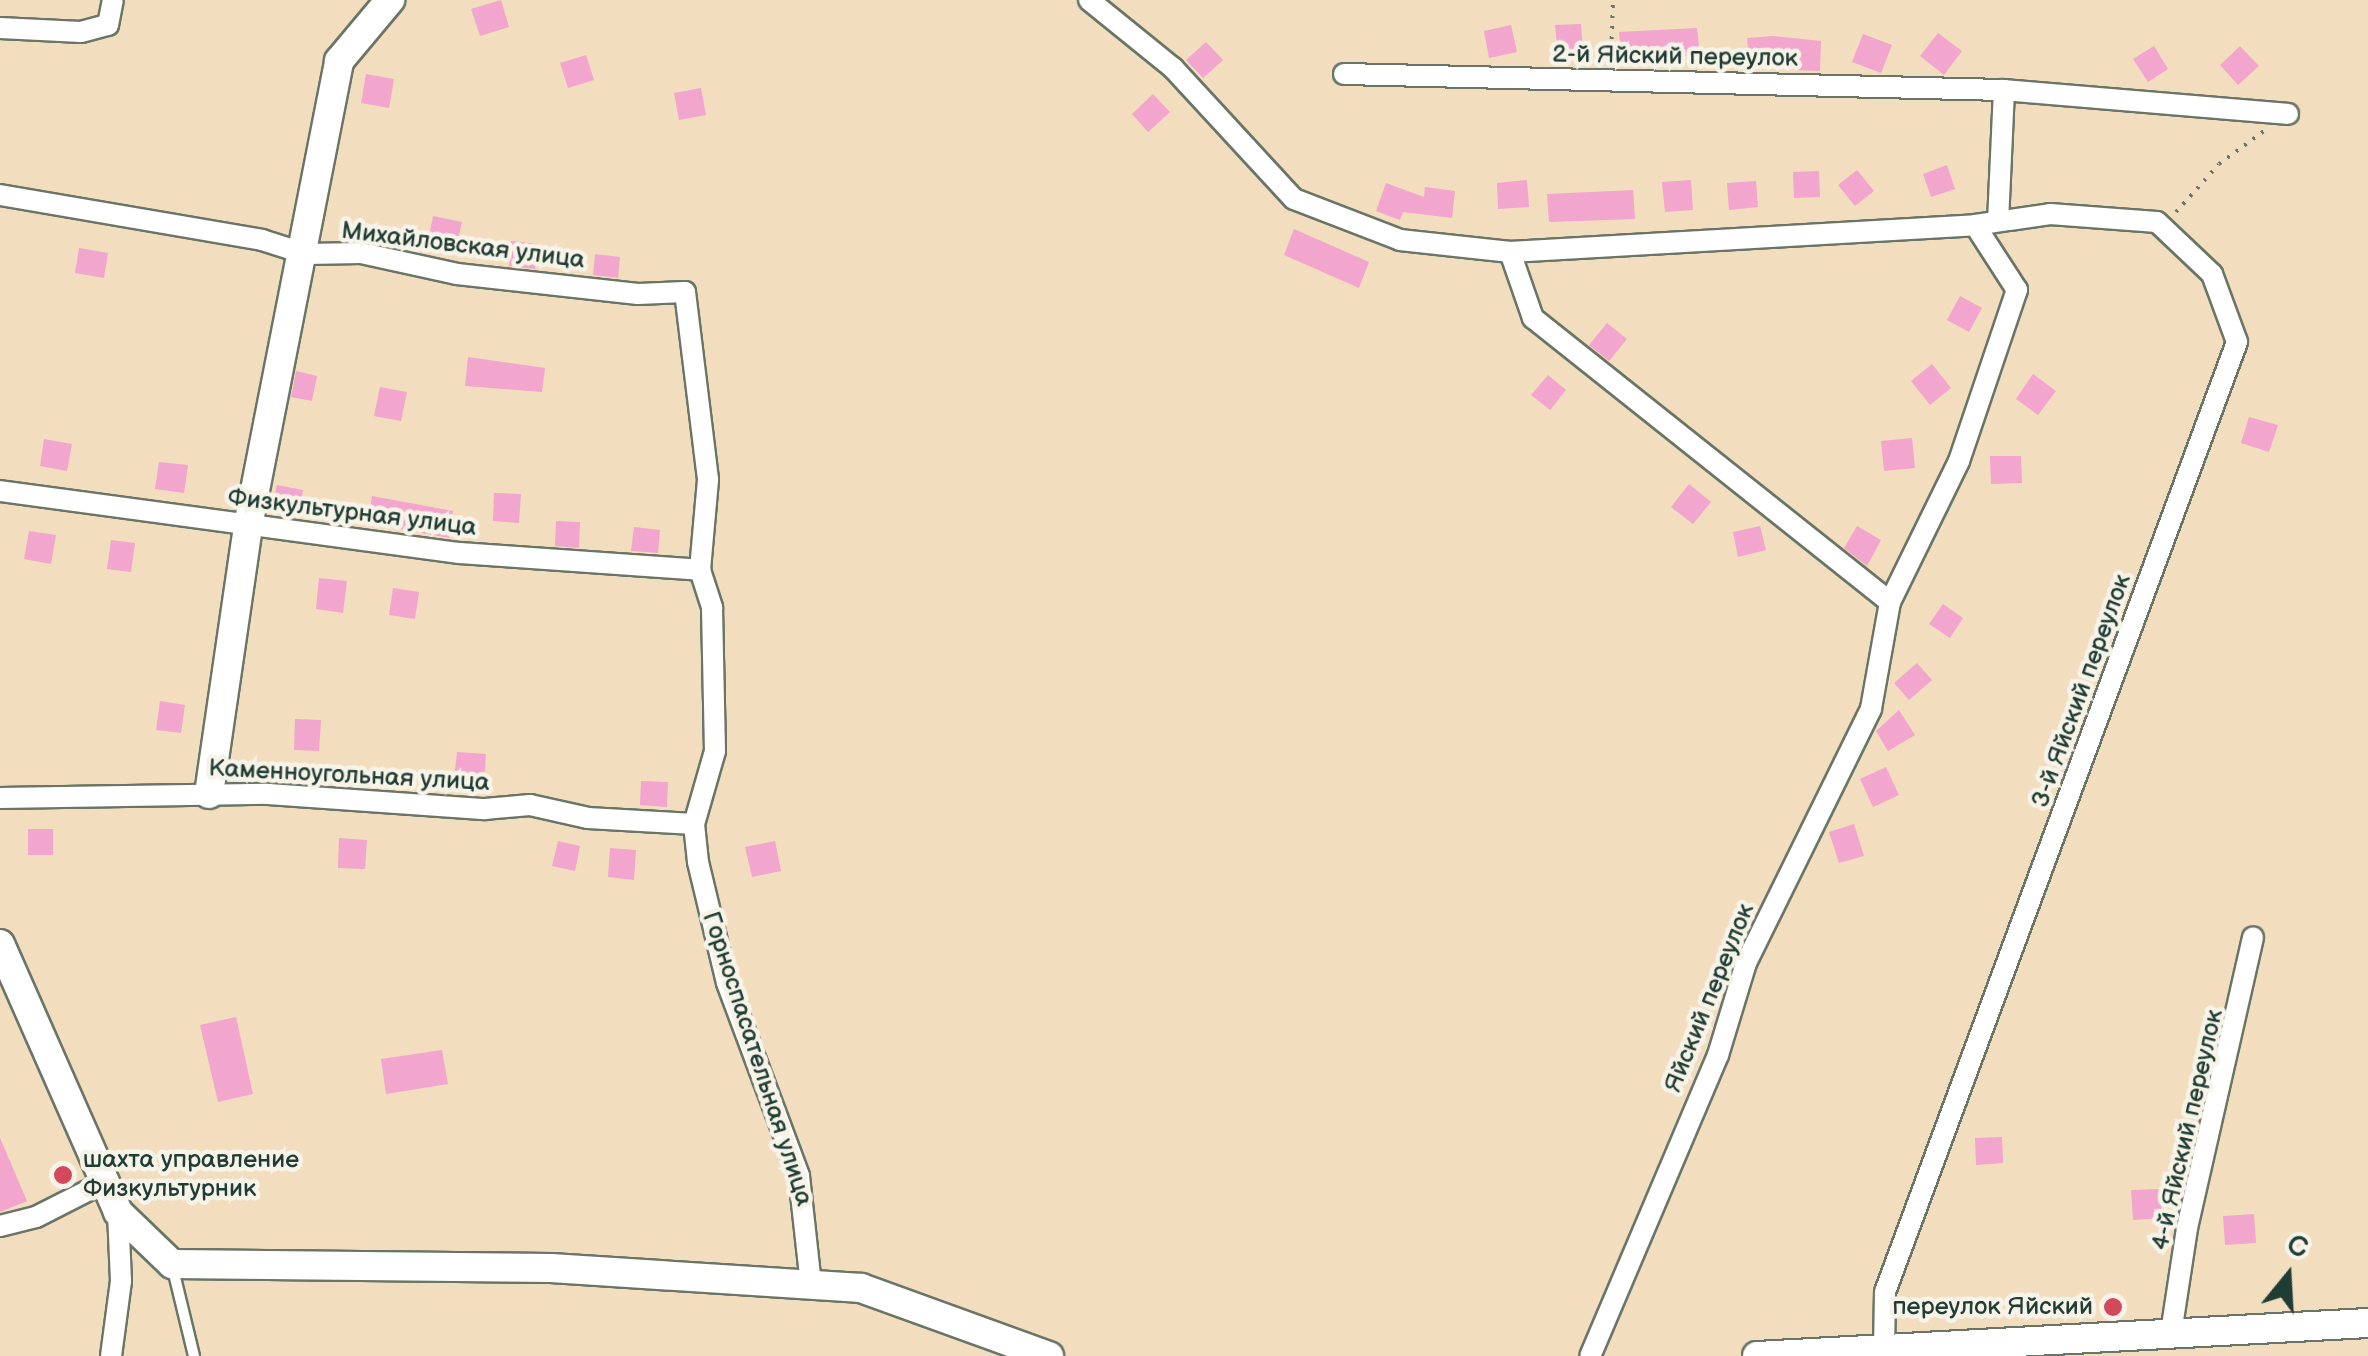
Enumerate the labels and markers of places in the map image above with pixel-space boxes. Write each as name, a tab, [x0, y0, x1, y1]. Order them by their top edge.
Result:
place label: шахта управление Физкультурник	[83, 1146, 299, 1205]
marker: шахта управление Физкультурник	[52, 1164, 74, 1186]
place label: переулок Яйский	[1892, 1292, 2093, 1322]
marker: переулок Яйский	[2102, 1296, 2124, 1318]

